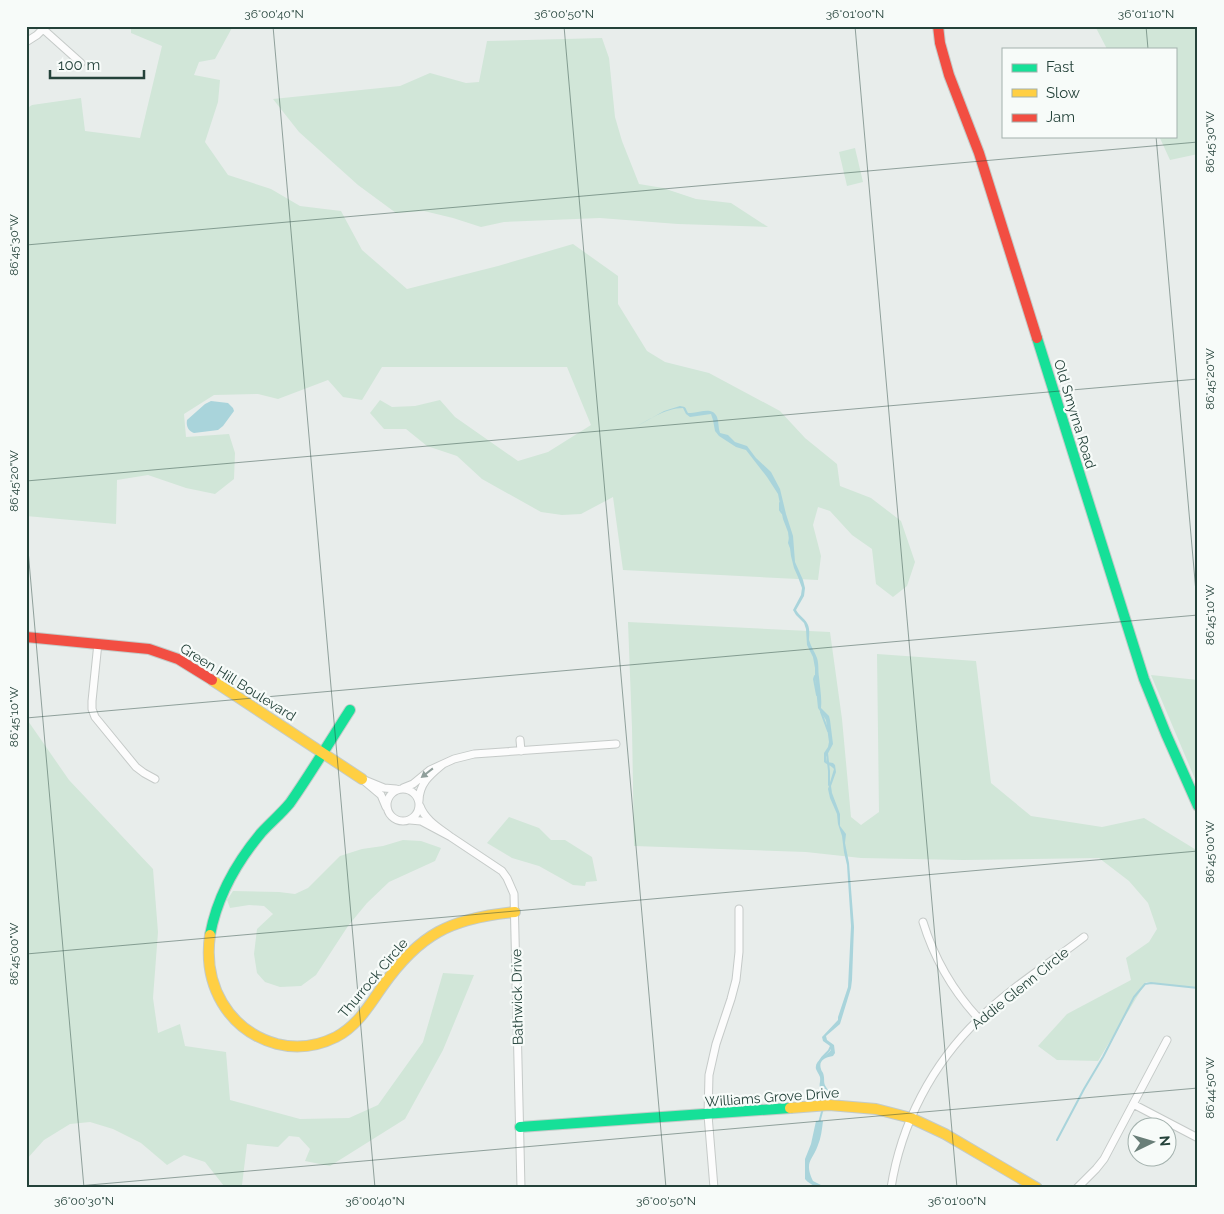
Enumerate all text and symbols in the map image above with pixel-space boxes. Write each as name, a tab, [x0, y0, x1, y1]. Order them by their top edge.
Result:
text: 36°00'40"N	[244, 7, 304, 21]
text: 36°00'50"N	[534, 7, 594, 21]
text: 36°01'00"N	[826, 7, 884, 21]
text: 36°01'10"N	[1118, 7, 1174, 21]
scale bar	[50, 48, 144, 80]
legend	[1002, 48, 1176, 138]
text: 100 m	[58, 56, 100, 74]
text: Fast	[1046, 58, 1074, 76]
text: Slow	[1046, 84, 1080, 102]
text: Jam	[1046, 108, 1075, 126]
text: 86°45'30"W	[1203, 111, 1217, 173]
text: 86°45'30"W	[7, 214, 21, 276]
text: 86°45'20"W	[1203, 348, 1217, 410]
street label: Old Smyrna Road	[1051, 358, 1099, 470]
text: 86°45'20"W	[7, 450, 21, 512]
text: 86°45'10"W	[1203, 584, 1217, 645]
street label: Green Hill Boulevard	[177, 640, 299, 724]
text: 86°45'10"W	[7, 686, 21, 747]
one-way arrow	[421, 767, 434, 778]
text: 86°45'00"W	[1203, 820, 1217, 883]
text: 86°45'00"W	[7, 922, 21, 985]
street label: Thurrock Circle	[335, 935, 411, 1021]
street label: Addie Glenn Circle	[968, 944, 1072, 1032]
street label: Bathwick Drive	[508, 949, 526, 1045]
text: 86°44'50"W	[1203, 1057, 1217, 1119]
street label: Williams Grove Drive	[704, 1084, 840, 1110]
north arrow	[1126, 1116, 1176, 1166]
text: N	[1157, 1135, 1173, 1147]
text: 36°00'30"N	[54, 1194, 114, 1208]
text: 36°00'40"N	[345, 1194, 405, 1208]
text: 36°00'50"N	[636, 1194, 696, 1208]
text: 36°01'00"N	[928, 1194, 986, 1208]

